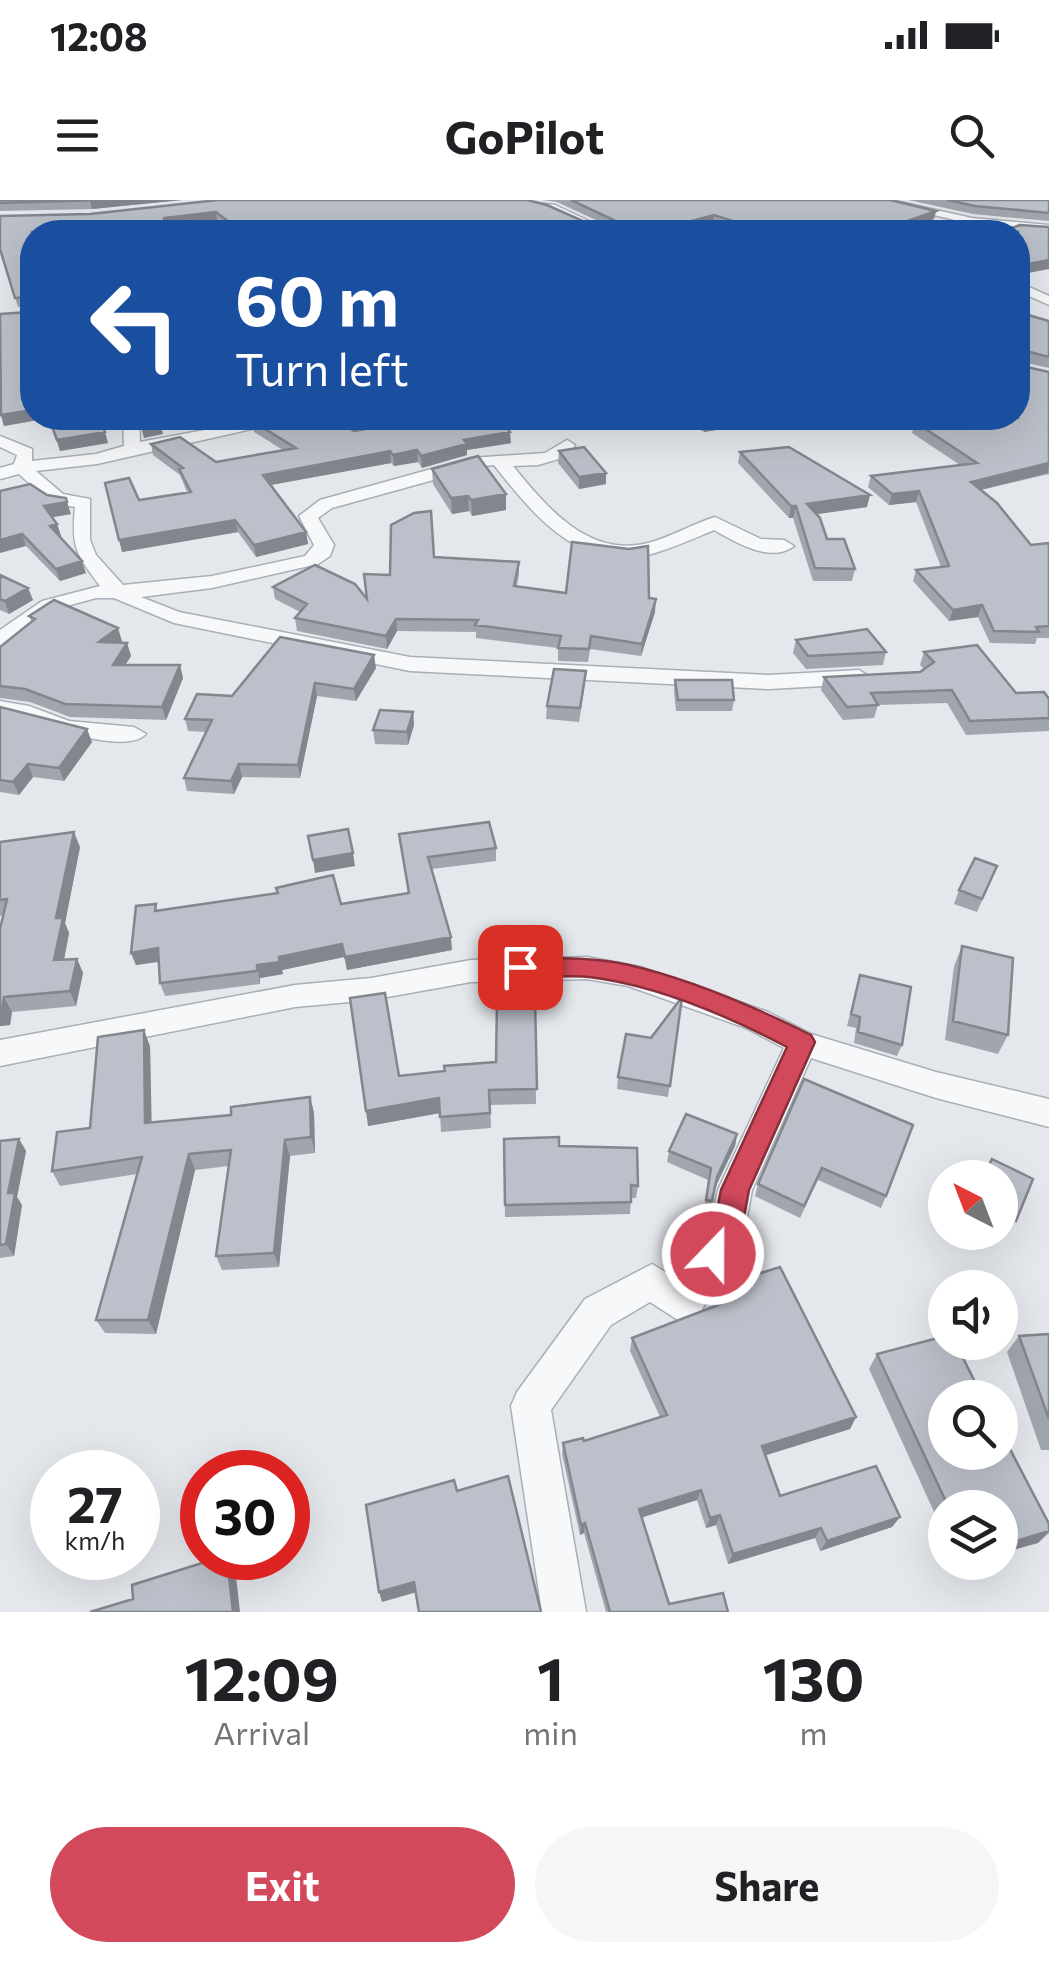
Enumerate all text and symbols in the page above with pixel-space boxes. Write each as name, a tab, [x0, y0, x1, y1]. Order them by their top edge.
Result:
text: 12:08	[50, 12, 148, 59]
icon: menu	[50, 108, 105, 163]
text: GoPilot	[445, 108, 604, 163]
icon: search	[944, 108, 999, 163]
text: 60 m	[235, 255, 399, 340]
icon: left	[70, 260, 200, 390]
text: Turn left	[235, 340, 409, 395]
pin	[478, 925, 563, 1010]
icon: arrive	[493, 940, 548, 995]
north arrow	[928, 1160, 1018, 1250]
map controls	[928, 1160, 1018, 1580]
position arrow	[661, 1202, 765, 1306]
button: sound	[928, 1270, 1018, 1360]
button: search	[928, 1380, 1018, 1470]
speed limit sign: 30	[180, 1450, 310, 1580]
text: 27	[67, 1472, 123, 1533]
button: layers	[928, 1490, 1018, 1580]
text: km/h	[65, 1525, 125, 1555]
text: 12:09	[185, 1640, 339, 1713]
text: 1	[537, 1640, 564, 1713]
text: 130	[762, 1640, 864, 1713]
text: Arrival	[213, 1712, 310, 1752]
text: min	[523, 1712, 578, 1752]
text: m	[799, 1712, 827, 1752]
button: Exit	[50, 1827, 515, 1942]
button: Share	[535, 1827, 999, 1942]

